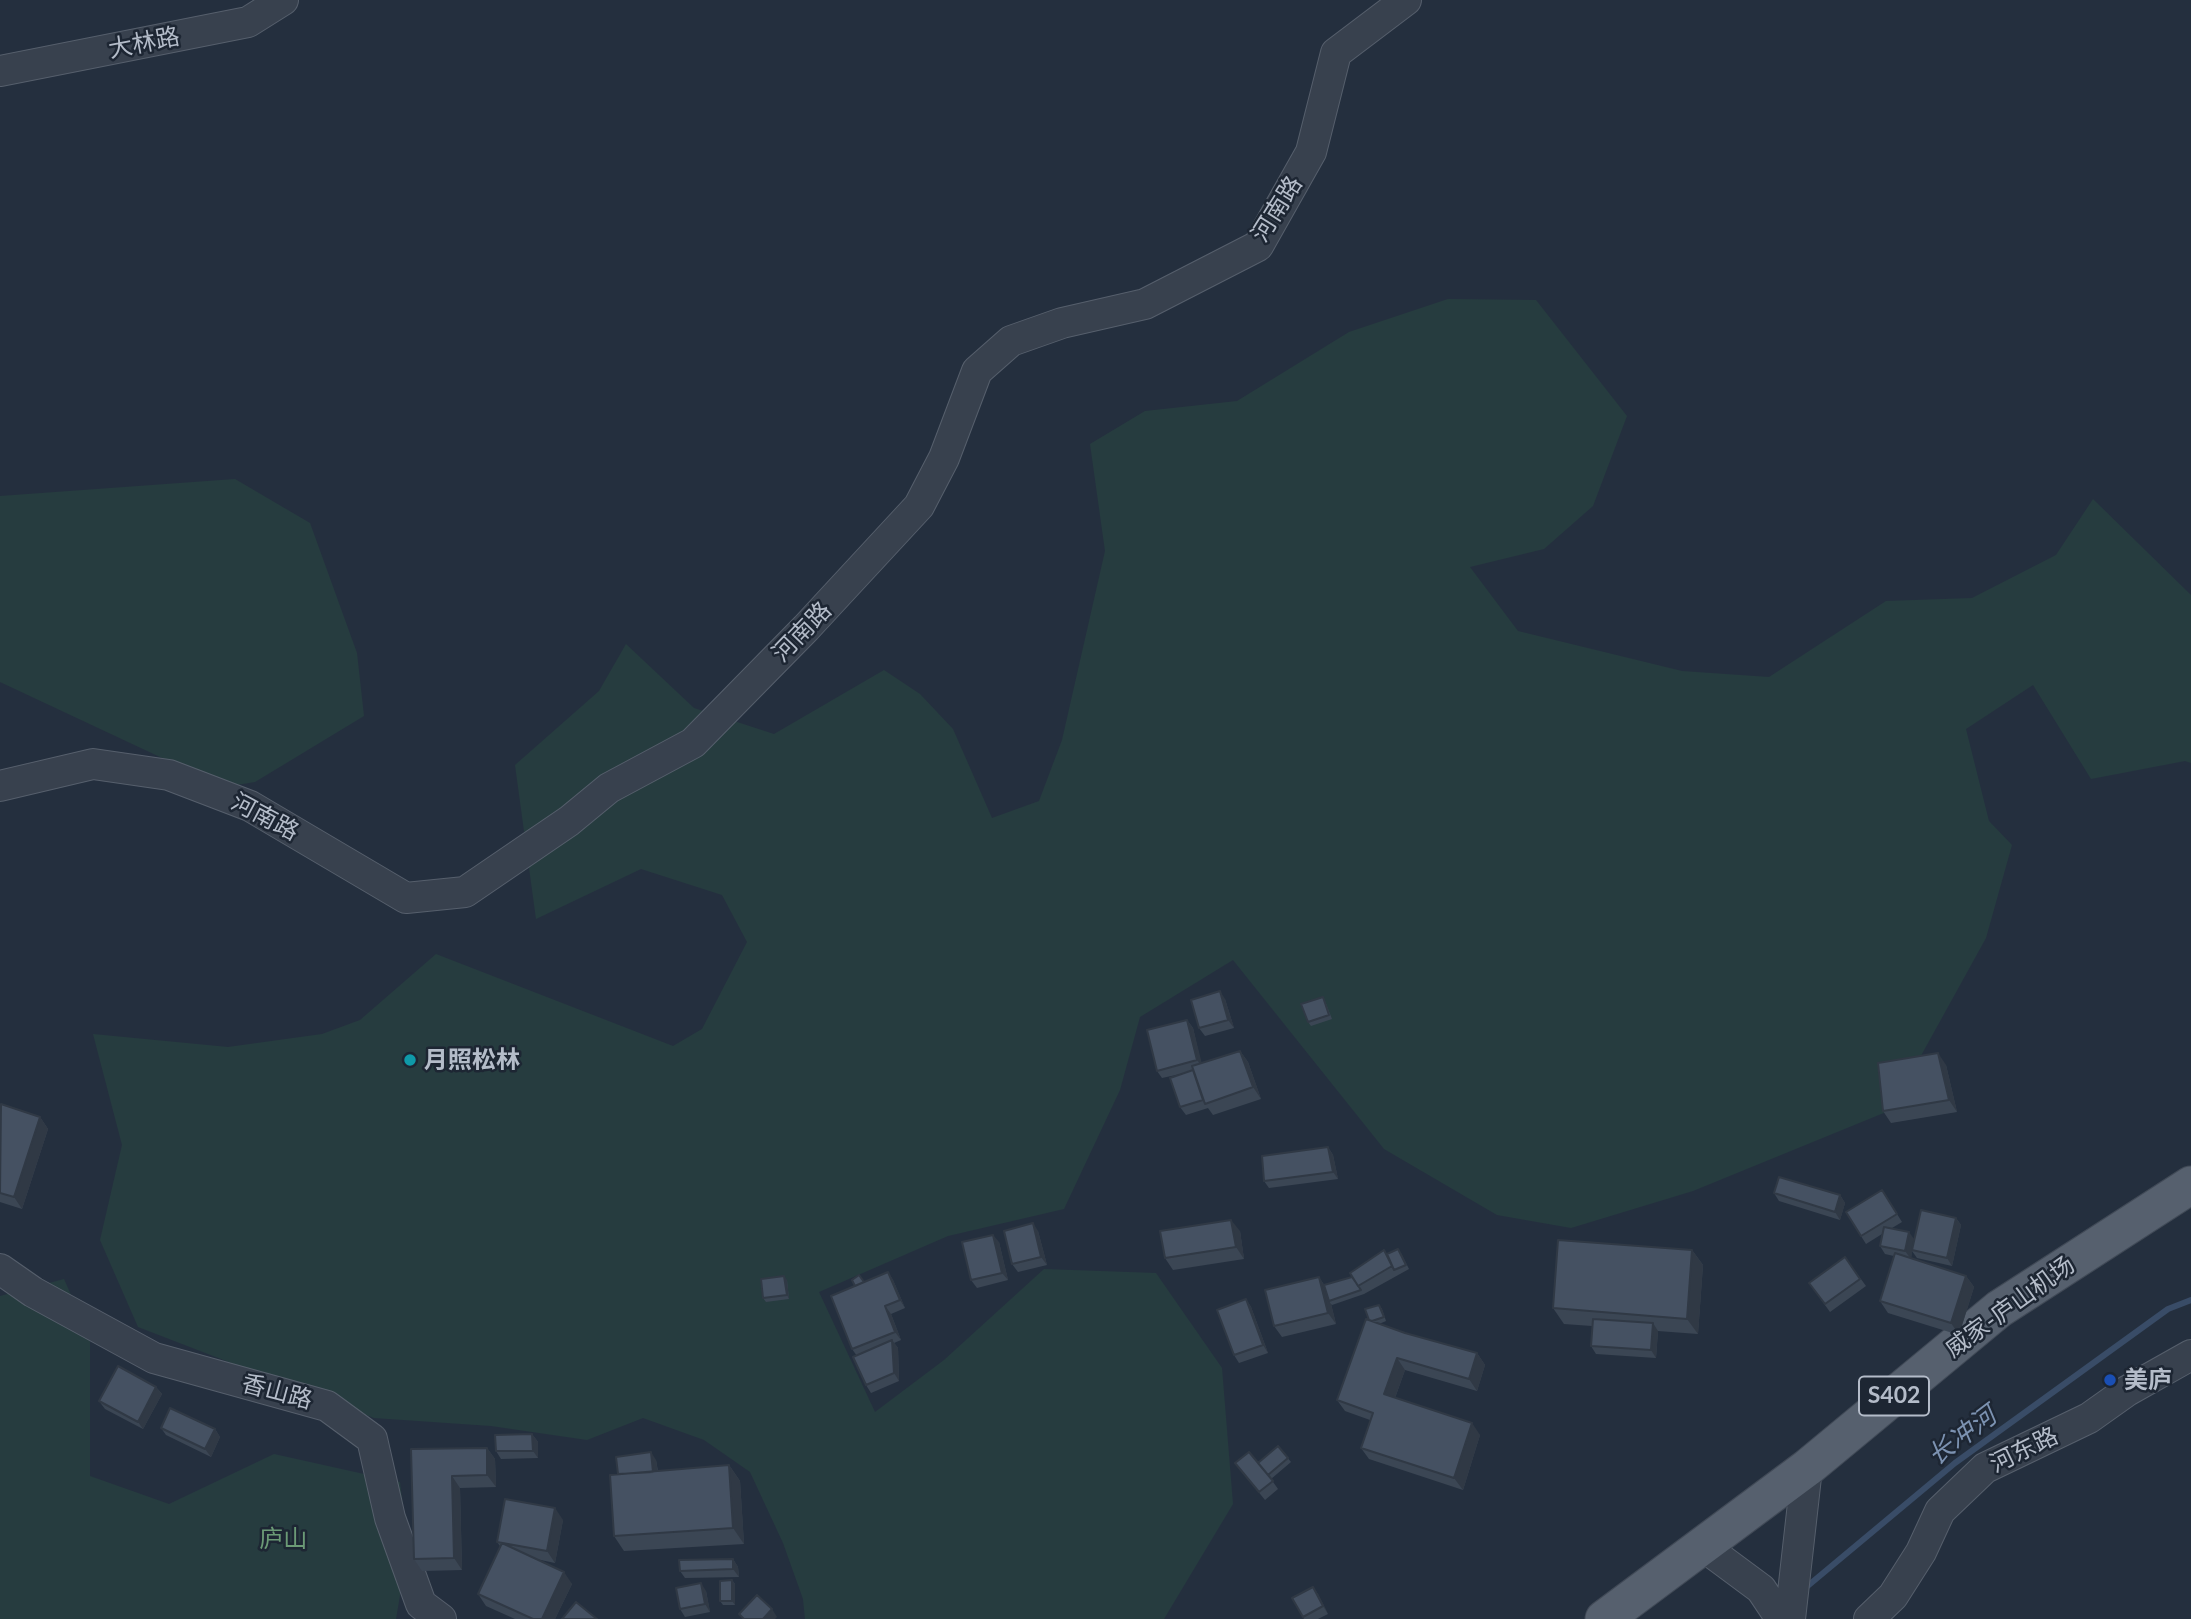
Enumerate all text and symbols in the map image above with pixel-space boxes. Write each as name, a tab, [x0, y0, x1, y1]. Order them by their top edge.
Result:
street label: 大林路	[106, 22, 182, 64]
street label: 河南路	[1246, 171, 1308, 247]
street label: 河南路	[767, 596, 837, 668]
street label: 河南路	[226, 787, 304, 847]
place label: 月照松林	[424, 1046, 520, 1074]
marker: 月照松林	[402, 1052, 418, 1068]
street label: 威家-庐山机场	[1940, 1250, 2080, 1364]
place label: 美庐	[2124, 1366, 2172, 1394]
street label: 香山路	[238, 1369, 316, 1415]
marker: 美庐	[2102, 1372, 2118, 1388]
road number: S402	[1859, 1376, 1929, 1415]
water label: 长冲河	[1921, 1400, 2003, 1472]
street label: 河东路	[1985, 1421, 2063, 1479]
park label: 庐山	[259, 1525, 307, 1553]

